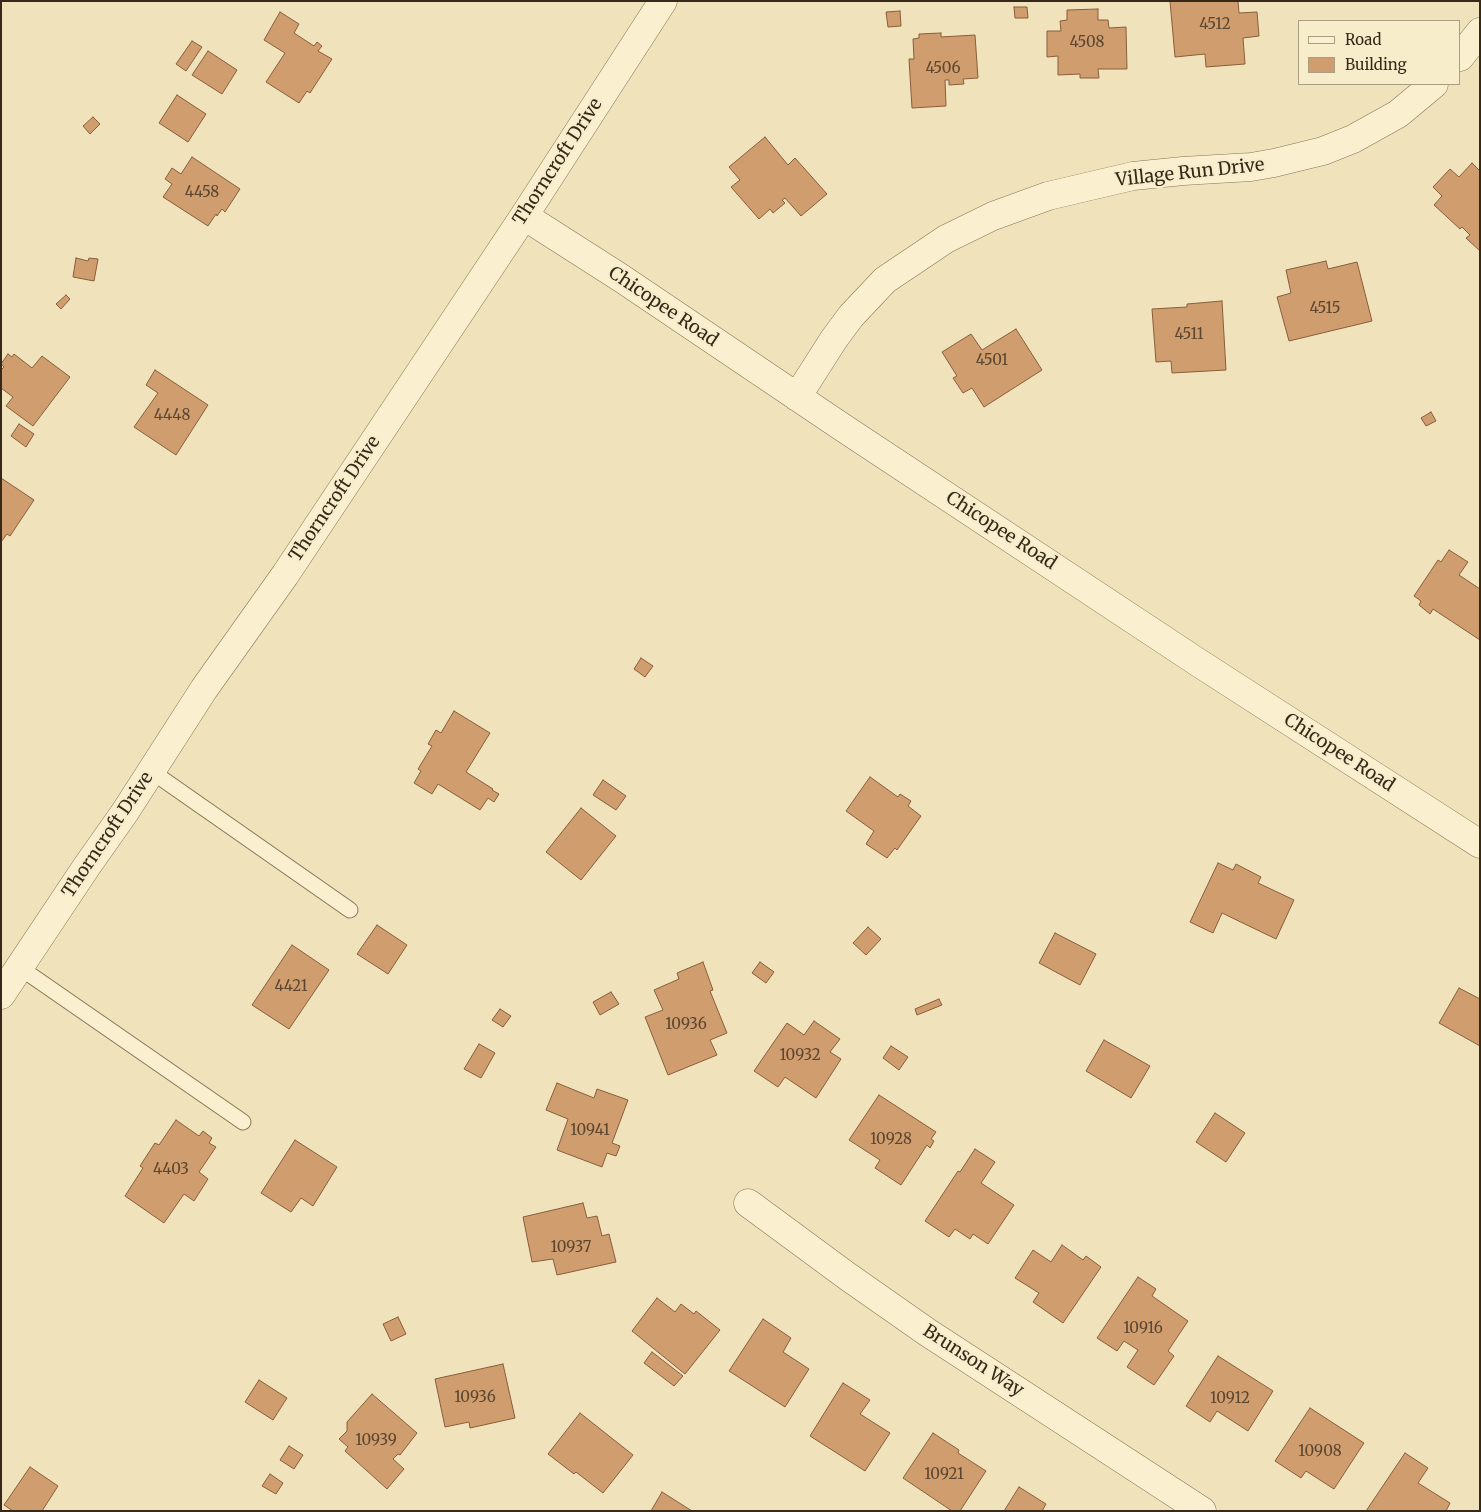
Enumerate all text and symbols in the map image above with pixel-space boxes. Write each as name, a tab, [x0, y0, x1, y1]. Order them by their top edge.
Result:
house number: 4512	[1199, 16, 1231, 34]
legend	[1298, 20, 1461, 85]
text: Road	[1345, 30, 1381, 49]
house number: 4508	[1069, 34, 1105, 52]
text: Building	[1345, 55, 1407, 74]
house number: 4506	[925, 60, 961, 78]
street label: Thorncroft Drive	[509, 95, 607, 229]
street label: Village Run Drive	[1115, 154, 1265, 192]
house number: 4458	[185, 184, 219, 202]
street label: Chicopee Road	[604, 262, 722, 352]
house number: 4515	[1309, 300, 1341, 318]
house number: 4511	[1174, 326, 1204, 344]
house number: 4501	[976, 352, 1008, 370]
house number: 4448	[154, 407, 190, 425]
street label: Thorncroft Drive	[285, 432, 385, 566]
street label: Chicopee Road	[942, 487, 1060, 575]
street label: Chicopee Road	[1280, 709, 1398, 797]
street label: Thorncroft Drive	[58, 768, 158, 902]
house number: 4421	[275, 978, 307, 996]
house number: 10936	[665, 1016, 707, 1034]
house number: 10932	[779, 1047, 821, 1065]
house number: 10941	[570, 1122, 610, 1140]
house number: 10928	[870, 1131, 912, 1149]
house number: 4403	[153, 1161, 189, 1179]
house number: 10937	[551, 1239, 591, 1257]
street label: Brunson Way	[919, 1320, 1027, 1402]
house number: 10916	[1123, 1320, 1163, 1338]
house number: 10936	[454, 1389, 496, 1407]
house number: 10912	[1210, 1390, 1250, 1408]
house number: 10939	[355, 1432, 397, 1450]
house number: 10908	[1298, 1443, 1342, 1461]
house number: 10921	[924, 1466, 964, 1484]

